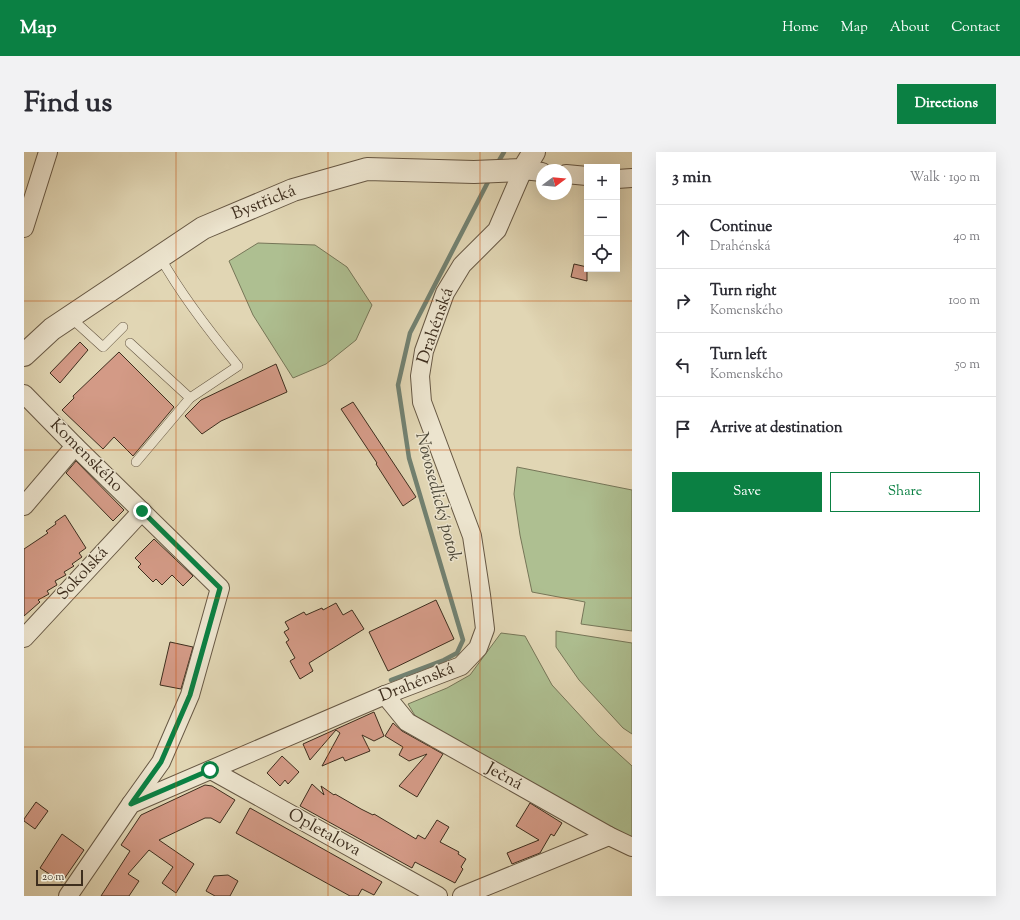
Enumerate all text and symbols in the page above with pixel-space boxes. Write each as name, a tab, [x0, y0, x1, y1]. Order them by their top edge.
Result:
text: Map	[20, 15, 57, 42]
text: Home	[782, 18, 819, 38]
text: Map	[841, 18, 868, 38]
text: About	[890, 18, 929, 38]
text: Contact	[951, 18, 1000, 38]
text: Find us	[24, 84, 112, 124]
button: Directions	[897, 84, 996, 124]
north arrow	[536, 164, 572, 200]
map controls	[584, 164, 620, 272]
button: +	[584, 164, 620, 200]
text: 3 min	[672, 166, 711, 190]
text: Walk · 190 m	[910, 169, 980, 187]
street label: Bystřická	[228, 179, 300, 227]
button: −	[584, 200, 620, 236]
text: Continue	[710, 217, 772, 238]
icon: ahead	[672, 226, 694, 248]
text: 40 m	[953, 228, 980, 246]
button: locate	[584, 236, 620, 272]
text: Drahénská	[710, 238, 771, 256]
text: Turn right	[710, 281, 776, 302]
street label: Drahénská	[412, 284, 460, 367]
icon: right	[672, 290, 694, 312]
text: 100 m	[948, 292, 980, 310]
text: Komenského	[710, 302, 783, 320]
text: Turn left	[710, 345, 767, 366]
icon: left	[672, 354, 694, 376]
text: 50 m	[955, 356, 980, 374]
text: Komenského	[710, 366, 783, 384]
street label: Komenského	[44, 414, 128, 498]
icon: arrive	[672, 418, 694, 440]
text: Arrive at destination	[710, 418, 843, 439]
water label: Novosedlický potok	[407, 430, 467, 564]
button: Save	[672, 472, 822, 512]
button: Share	[830, 472, 980, 512]
route end	[133, 502, 151, 520]
street label: Sokolská	[52, 542, 114, 606]
street label: Drahénská	[376, 657, 458, 709]
street label: Ječná	[481, 757, 527, 797]
route start	[201, 761, 219, 779]
street label: Opletalova	[283, 803, 365, 863]
scale bar	[36, 868, 83, 887]
text: 20 m	[42, 869, 64, 885]

